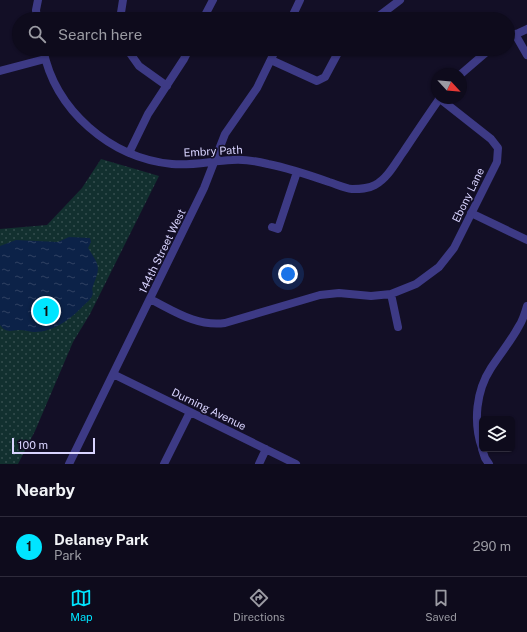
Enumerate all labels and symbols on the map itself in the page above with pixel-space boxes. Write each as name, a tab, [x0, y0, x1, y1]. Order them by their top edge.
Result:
north arrow	[431, 68, 467, 104]
street label: Embry Path	[183, 143, 243, 159]
street label: Ebony Lane	[450, 166, 486, 224]
street label: 144th Street West	[136, 207, 188, 295]
your location	[278, 264, 298, 284]
pin: 1	[33, 296, 59, 326]
street label: Durning Avenue	[170, 386, 248, 432]
scale bar	[12, 436, 95, 455]

